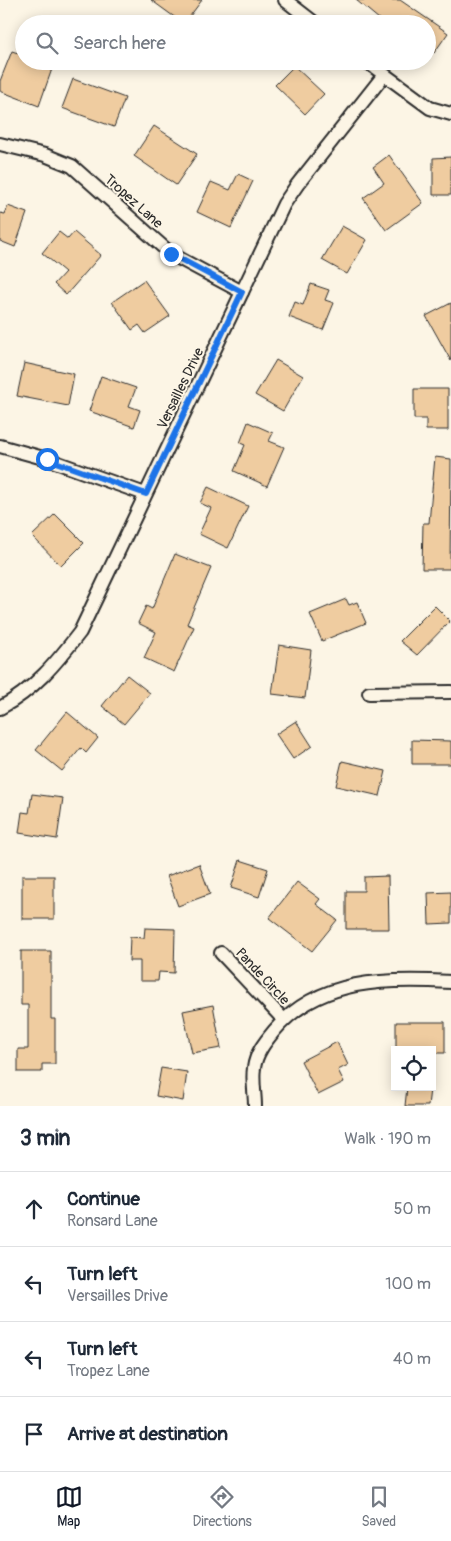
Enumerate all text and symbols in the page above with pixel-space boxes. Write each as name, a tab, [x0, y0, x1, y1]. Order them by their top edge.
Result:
search box	[15, 15, 436, 70]
icon: search	[33, 29, 61, 57]
text: Search here	[73, 31, 166, 55]
street label: Tropez Lane	[101, 171, 166, 232]
route end	[160, 243, 183, 266]
street label: Versailles Drive	[153, 345, 207, 432]
route start	[36, 448, 59, 471]
street label: Pande Circle	[232, 944, 293, 1008]
map controls	[391, 1046, 436, 1091]
button: locate	[391, 1046, 436, 1091]
text: 3 min	[20, 1125, 70, 1152]
text: Walk · 190 m	[344, 1129, 431, 1149]
text: Continue	[67, 1187, 140, 1211]
icon: ahead	[20, 1195, 48, 1223]
text: 50 m	[394, 1199, 431, 1219]
text: Ronsard Lane	[67, 1211, 158, 1231]
text: Turn left	[67, 1262, 137, 1286]
icon: left	[20, 1270, 48, 1298]
text: 100 m	[385, 1274, 431, 1294]
text: Versailles Drive	[67, 1286, 168, 1306]
text: Turn left	[67, 1337, 137, 1361]
icon: left	[20, 1345, 48, 1373]
text: 40 m	[393, 1349, 431, 1369]
text: Tropez Lane	[67, 1361, 150, 1381]
icon: arrive	[20, 1420, 48, 1448]
text: Arrive at destination	[67, 1422, 228, 1446]
tab: Map	[55, 1483, 83, 1530]
tab: Directions	[192, 1483, 252, 1530]
tab: Saved	[361, 1483, 396, 1530]

